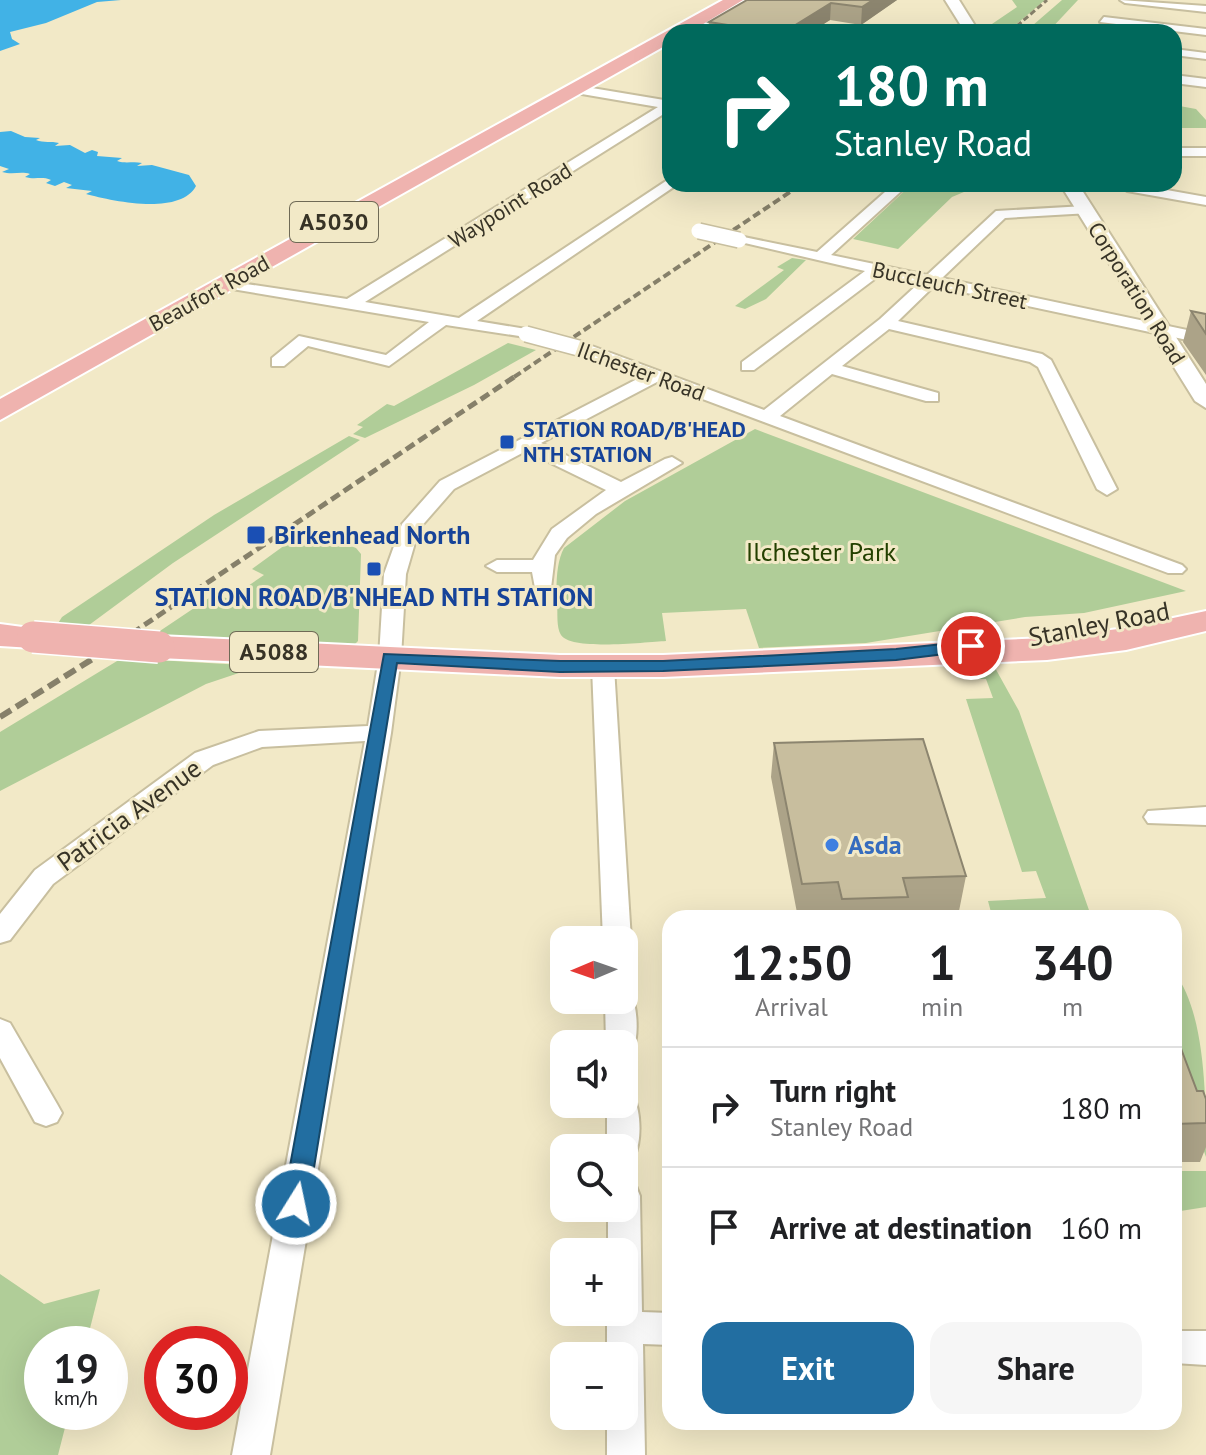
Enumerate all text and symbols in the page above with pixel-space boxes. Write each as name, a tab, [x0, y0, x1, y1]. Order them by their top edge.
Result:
text: 180 m	[834, 49, 989, 121]
icon: right	[702, 56, 806, 160]
text: Stanley Road	[834, 119, 1032, 166]
street label: Waypoint Road	[443, 156, 577, 254]
road number: A5030	[290, 202, 378, 242]
street label: Corporation Road	[1082, 217, 1192, 369]
street label: Beaufort Road	[144, 248, 274, 338]
street label: Buccleuch Street	[870, 255, 1030, 315]
street label: Ilchester Road	[573, 335, 709, 407]
place label: STATION ROAD/B'HEAD NTH STATION	[523, 415, 746, 468]
marker: STATION ROAD/B'HEAD NTH STATION	[498, 433, 516, 451]
place label: Birkenhead North	[274, 518, 470, 551]
marker: Birkenhead North	[245, 524, 267, 546]
park label: Ilchester Park	[746, 535, 897, 568]
marker: STATION ROAD/B'NHEAD NTH STATION	[365, 560, 383, 578]
place label: STATION ROAD/B'NHEAD NTH STATION	[155, 580, 593, 613]
street label: Stanley Road	[1026, 594, 1172, 653]
pin	[937, 612, 1005, 680]
icon: arrive	[949, 624, 993, 668]
road number: A5088	[230, 632, 318, 672]
street label: Patricia Avenue	[50, 751, 207, 878]
place label: Asda	[848, 828, 902, 861]
marker: Asda	[823, 836, 841, 854]
north arrow	[550, 926, 638, 1014]
map controls	[550, 926, 638, 1430]
text: 12:50	[731, 931, 852, 993]
text: 1	[928, 931, 956, 993]
text: 340	[1032, 931, 1113, 993]
text: Arrival	[755, 990, 828, 1023]
text: min	[921, 990, 963, 1023]
text: m	[1062, 990, 1083, 1023]
button: sound	[550, 1030, 638, 1118]
text: Turn right	[770, 1071, 896, 1110]
icon: right	[702, 1085, 746, 1129]
text: 180 m	[1061, 1088, 1142, 1127]
text: Stanley Road	[770, 1110, 913, 1143]
button: search	[550, 1134, 638, 1222]
position arrow	[254, 1162, 338, 1246]
icon: arrive	[702, 1205, 746, 1249]
text: Arrive at destination	[770, 1208, 1032, 1247]
text: 160 m	[1061, 1208, 1142, 1247]
button: +	[550, 1238, 638, 1326]
button: Exit	[702, 1322, 914, 1414]
button: Share	[930, 1322, 1142, 1414]
speed limit sign: 30	[144, 1326, 248, 1430]
text: 19	[53, 1342, 99, 1394]
button: −	[550, 1342, 638, 1430]
text: km/h	[54, 1385, 98, 1411]

